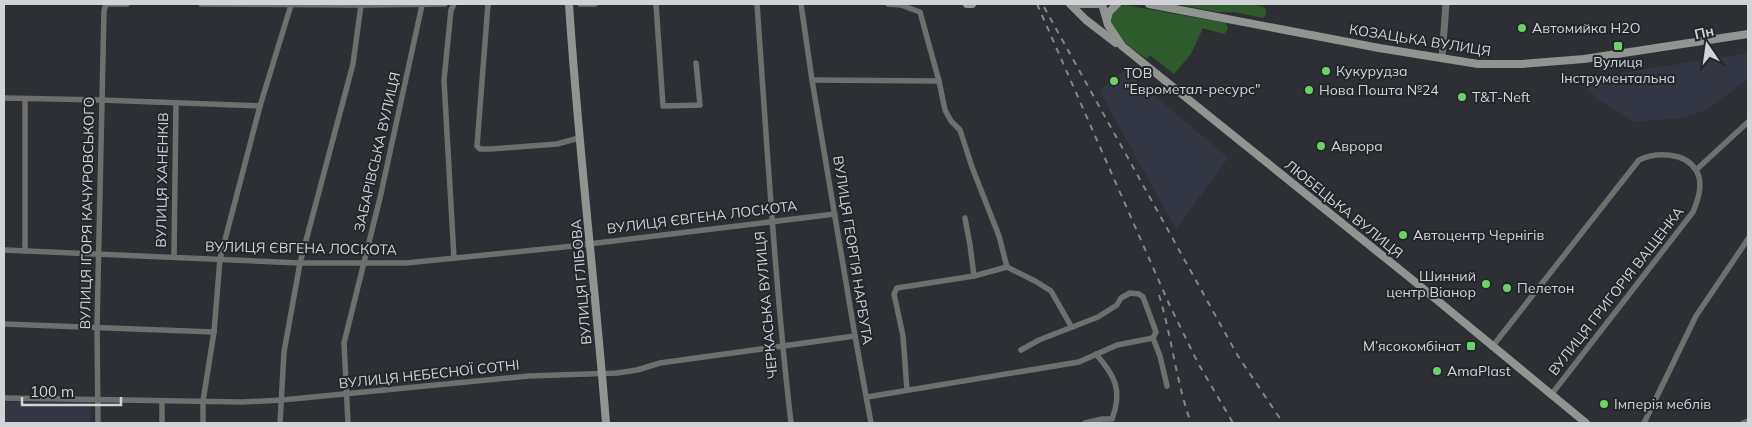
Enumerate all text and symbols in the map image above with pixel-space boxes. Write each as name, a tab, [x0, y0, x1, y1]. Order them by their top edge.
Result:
place label: Автомийка H2O	[1532, 19, 1640, 37]
street label: КОЗАЦЬКА ВУЛИЦЯ	[1348, 20, 1492, 60]
north arrow	[1682, 20, 1732, 70]
text: Пн	[1693, 21, 1716, 43]
marker: Автомийка H2O	[1516, 22, 1528, 34]
marker: Вулиця Інструментальна	[1612, 40, 1624, 52]
place label: Вулиця Інструментальна	[1561, 53, 1675, 87]
place label: Кукурудза	[1336, 62, 1408, 80]
place label: ТОВ "Еврометал-ресурс"	[1124, 64, 1261, 98]
marker: Кукурудза	[1320, 65, 1332, 77]
street label: ЗАБАРІВСЬКА ВУЛИЦЯ	[350, 70, 404, 234]
marker: ТОВ "Еврометал-ресурс"	[1108, 75, 1120, 87]
place label: Нова Пошта №24	[1319, 81, 1439, 99]
marker: Нова Пошта №24	[1303, 84, 1315, 96]
place label: T&T-Neft	[1472, 88, 1530, 106]
marker: T&T-Neft	[1456, 91, 1468, 103]
street label: ВУЛИЦЯ ІГОРЯ КАЧУРОВСЬКОГО	[76, 96, 98, 330]
street label: ВУЛИЦЯ ХАНЕНКІВ	[152, 112, 172, 248]
place label: Аврора	[1331, 137, 1383, 155]
marker: Аврора	[1315, 140, 1327, 152]
street label: ВУЛИЦЯ ГЕОРГІЯ НАРБУТА	[829, 154, 877, 346]
street label: ЛЮБЕЦЬКА ВУЛИЦЯ	[1281, 156, 1407, 262]
street label: ВУЛИЦЯ ЄВГЕНА ЛОСКОТА	[606, 196, 799, 238]
street label: ВУЛИЦЯ ГРИГОРІЯ ВАЩЕНКА	[1544, 202, 1688, 379]
street label: ВУЛИЦЯ ГЛІБОВА	[566, 218, 595, 345]
place label: Автоцентр Чернігів	[1413, 226, 1544, 244]
marker: Автоцентр Чернігів	[1397, 229, 1409, 241]
street label: ЧЕРКАСЬКА ВУЛИЦЯ	[751, 230, 781, 380]
street label: ВУЛИЦЯ ЄВГЕНА ЛОСКОТА	[205, 237, 398, 259]
place label: Шинний центр Віанор	[1386, 267, 1476, 301]
marker: Шинний центр Віанор	[1480, 278, 1492, 290]
place label: Пелетон	[1517, 279, 1574, 297]
marker: Пелетон	[1501, 282, 1513, 294]
place label: М’ясокомбінат	[1363, 337, 1462, 355]
marker: М’ясокомбінат	[1465, 340, 1477, 352]
street label: ВУЛИЦЯ НЕБЕСНОЇ СОТНІ	[338, 356, 520, 392]
place label: AmaPlast	[1447, 362, 1511, 380]
marker: AmaPlast	[1431, 365, 1443, 377]
scale bar	[22, 374, 121, 406]
text: 100 m	[30, 382, 74, 401]
place label: Імперія меблів	[1614, 395, 1711, 413]
marker: Імперія меблів	[1598, 398, 1610, 410]

